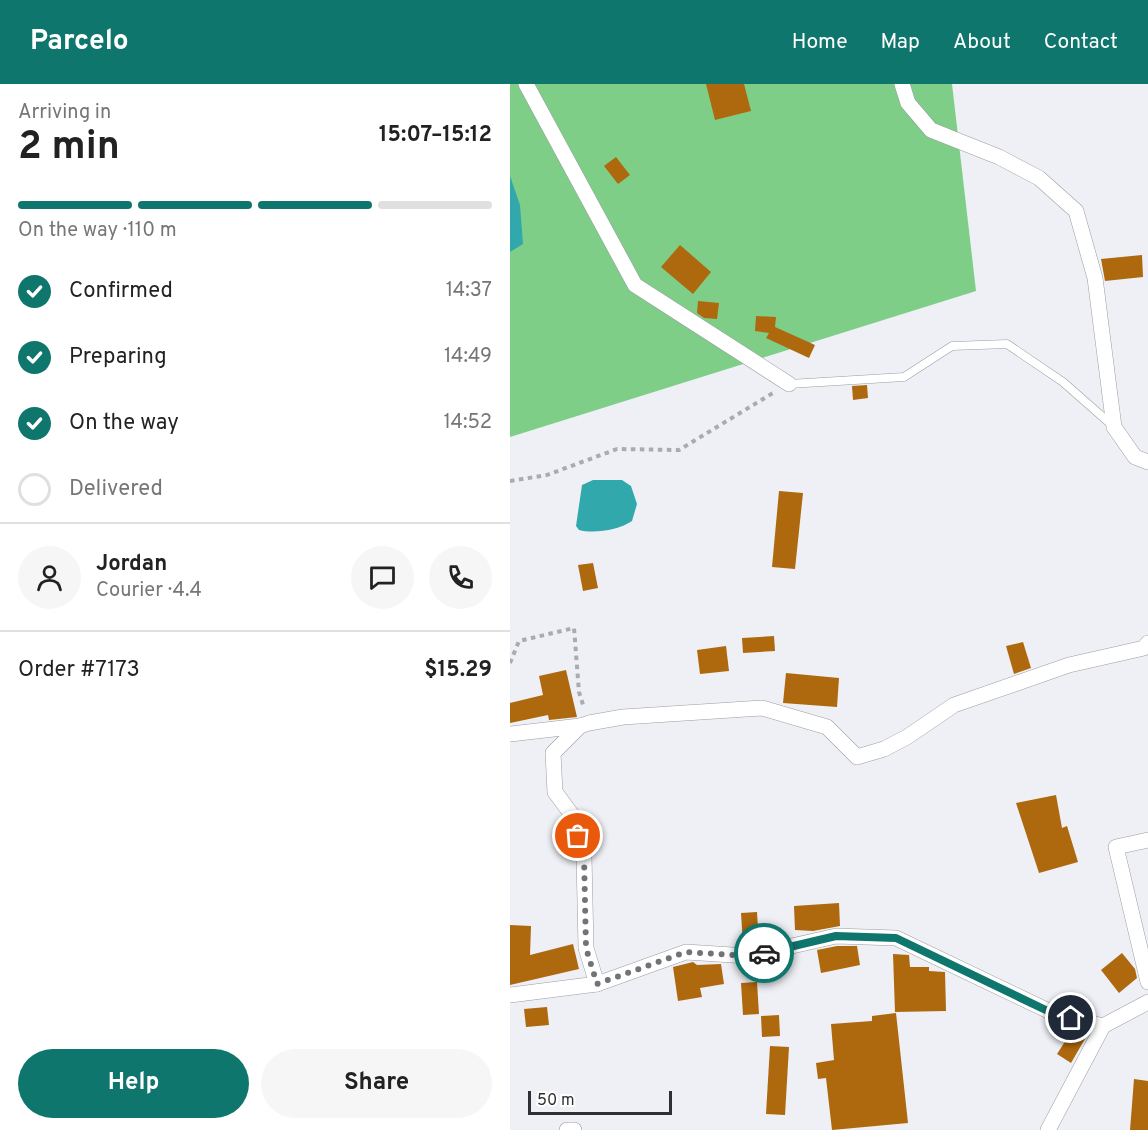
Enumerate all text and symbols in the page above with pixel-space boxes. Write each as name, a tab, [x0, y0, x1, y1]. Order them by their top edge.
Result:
text: Parcelo	[30, 24, 129, 60]
text: Home	[792, 29, 848, 56]
text: Map	[881, 29, 920, 56]
text: About	[953, 29, 1011, 56]
text: Contact	[1044, 29, 1118, 56]
text: Arriving in	[18, 100, 111, 126]
text: 15:07–15:12	[379, 122, 492, 149]
text: 2 min	[18, 124, 120, 173]
text: On the way · 110 m	[18, 218, 177, 244]
icon: check	[18, 275, 51, 308]
text: Confirmed	[69, 278, 173, 305]
text: 14:37	[446, 278, 492, 304]
icon: check	[18, 341, 51, 374]
text: Preparing	[69, 344, 167, 371]
text: 14:49	[444, 344, 492, 370]
icon: check	[18, 407, 51, 440]
text: On the way	[69, 410, 179, 437]
text: 14:52	[443, 410, 492, 436]
text: Delivered	[69, 476, 163, 503]
button: person	[18, 546, 81, 609]
button: chat	[351, 546, 414, 609]
button: phone	[429, 546, 492, 609]
text: Jordan	[96, 551, 167, 578]
text: Courier · 4.4	[96, 578, 202, 604]
text: Order #7173	[18, 657, 140, 684]
text: $15.29	[424, 657, 492, 684]
pin	[552, 810, 603, 861]
icon: bag	[561, 819, 594, 852]
courier	[734, 923, 794, 983]
icon: car	[748, 937, 781, 970]
pin	[1045, 992, 1096, 1043]
icon: home	[1054, 1001, 1087, 1034]
button: Help	[18, 1049, 249, 1118]
button: Share	[261, 1049, 492, 1118]
scale bar	[528, 1088, 672, 1116]
text: 50 m	[537, 1091, 575, 1111]

